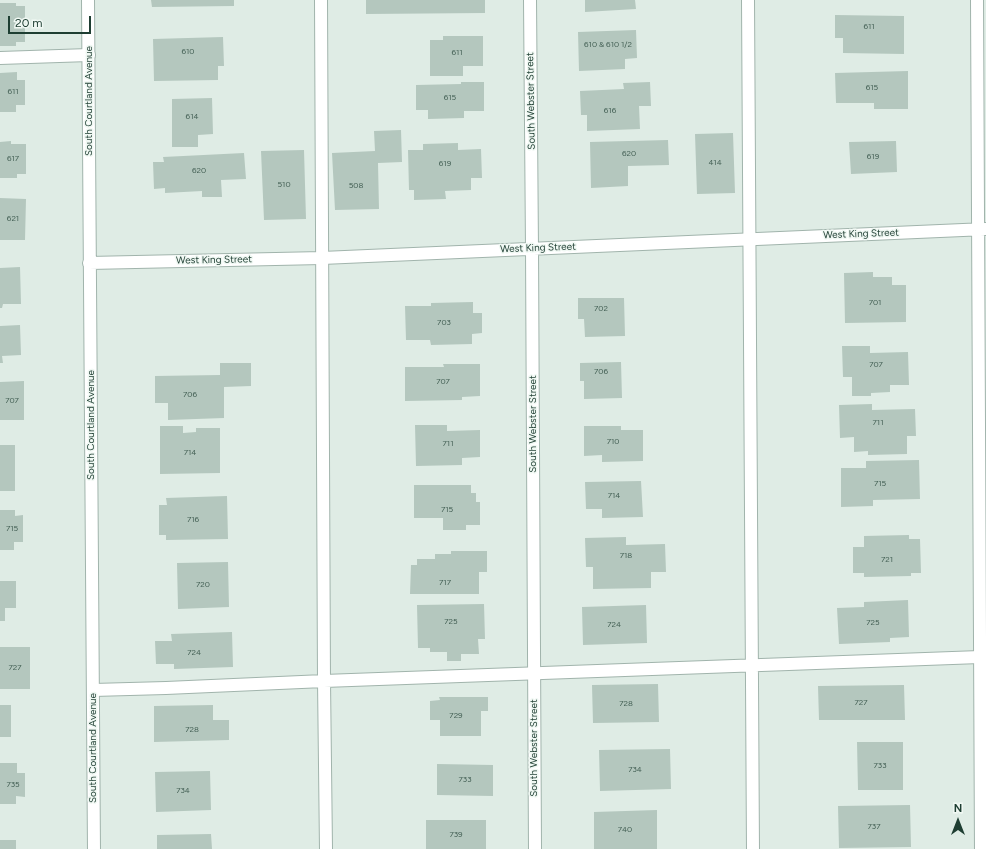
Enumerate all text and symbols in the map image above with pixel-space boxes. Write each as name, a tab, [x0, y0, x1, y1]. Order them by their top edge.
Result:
scale bar	[10, 8, 93, 34]
text: 20 m	[15, 16, 43, 30]
house number: 611	[863, 22, 875, 32]
house number: 610 & 610 1/2	[584, 40, 632, 50]
street label: South Courtland Avenue	[83, 46, 95, 156]
house number: 610	[182, 47, 194, 57]
house number: 611	[451, 48, 463, 58]
street label: South Webster Street	[524, 52, 538, 150]
house number: 615	[866, 83, 878, 93]
house number: 611	[7, 87, 19, 97]
house number: 615	[444, 93, 456, 103]
house number: 616	[604, 106, 616, 116]
house number: 614	[186, 112, 198, 122]
house number: 620	[622, 149, 636, 159]
house number: 619	[867, 152, 879, 162]
house number: 617	[7, 154, 19, 164]
house number: 414	[708, 158, 722, 168]
house number: 619	[439, 159, 451, 169]
house number: 620	[192, 166, 206, 176]
house number: 510	[277, 180, 291, 190]
house number: 508	[349, 181, 363, 191]
house number: 621	[7, 214, 19, 224]
street label: West King Street	[823, 227, 899, 241]
street label: West King Street	[500, 241, 576, 255]
street label: West King Street	[176, 253, 252, 267]
house number: 701	[869, 298, 881, 308]
house number: 702	[594, 304, 608, 314]
house number: 703	[437, 318, 451, 328]
house number: 707	[869, 360, 883, 370]
house number: 706	[594, 367, 608, 377]
street label: South Courtland Avenue	[85, 370, 97, 480]
street label: South Webster Street	[527, 375, 539, 473]
house number: 707	[436, 377, 450, 387]
house number: 706	[183, 390, 197, 400]
house number: 707	[5, 396, 19, 406]
house number: 711	[873, 418, 883, 428]
house number: 710	[607, 437, 619, 447]
house number: 711	[443, 439, 453, 449]
house number: 714	[184, 448, 196, 458]
house number: 715	[874, 479, 886, 489]
house number: 714	[608, 491, 620, 501]
house number: 715	[441, 505, 453, 515]
house number: 716	[187, 515, 199, 525]
house number: 715	[6, 524, 18, 534]
house number: 718	[620, 551, 632, 561]
house number: 721	[881, 555, 893, 565]
house number: 717	[439, 578, 451, 588]
house number: 720	[196, 580, 210, 590]
house number: 725	[444, 617, 458, 627]
house number: 725	[866, 618, 880, 628]
house number: 724	[607, 620, 621, 630]
house number: 724	[187, 648, 201, 658]
house number: 727	[8, 663, 22, 673]
street label: South Courtland Avenue	[87, 693, 99, 803]
house number: 727	[854, 698, 868, 708]
street label: South Webster Street	[528, 699, 540, 797]
house number: 728	[619, 699, 633, 709]
house number: 729	[449, 711, 463, 721]
house number: 728	[185, 725, 199, 735]
house number: 733	[874, 761, 886, 771]
house number: 734	[628, 765, 642, 775]
house number: 733	[459, 775, 471, 785]
house number: 735	[6, 780, 20, 790]
house number: 734	[176, 786, 190, 796]
north arrow	[938, 801, 978, 841]
text: N	[954, 802, 962, 815]
house number: 737	[868, 822, 880, 832]
house number: 740	[618, 825, 632, 835]
house number: 739	[449, 830, 463, 840]

